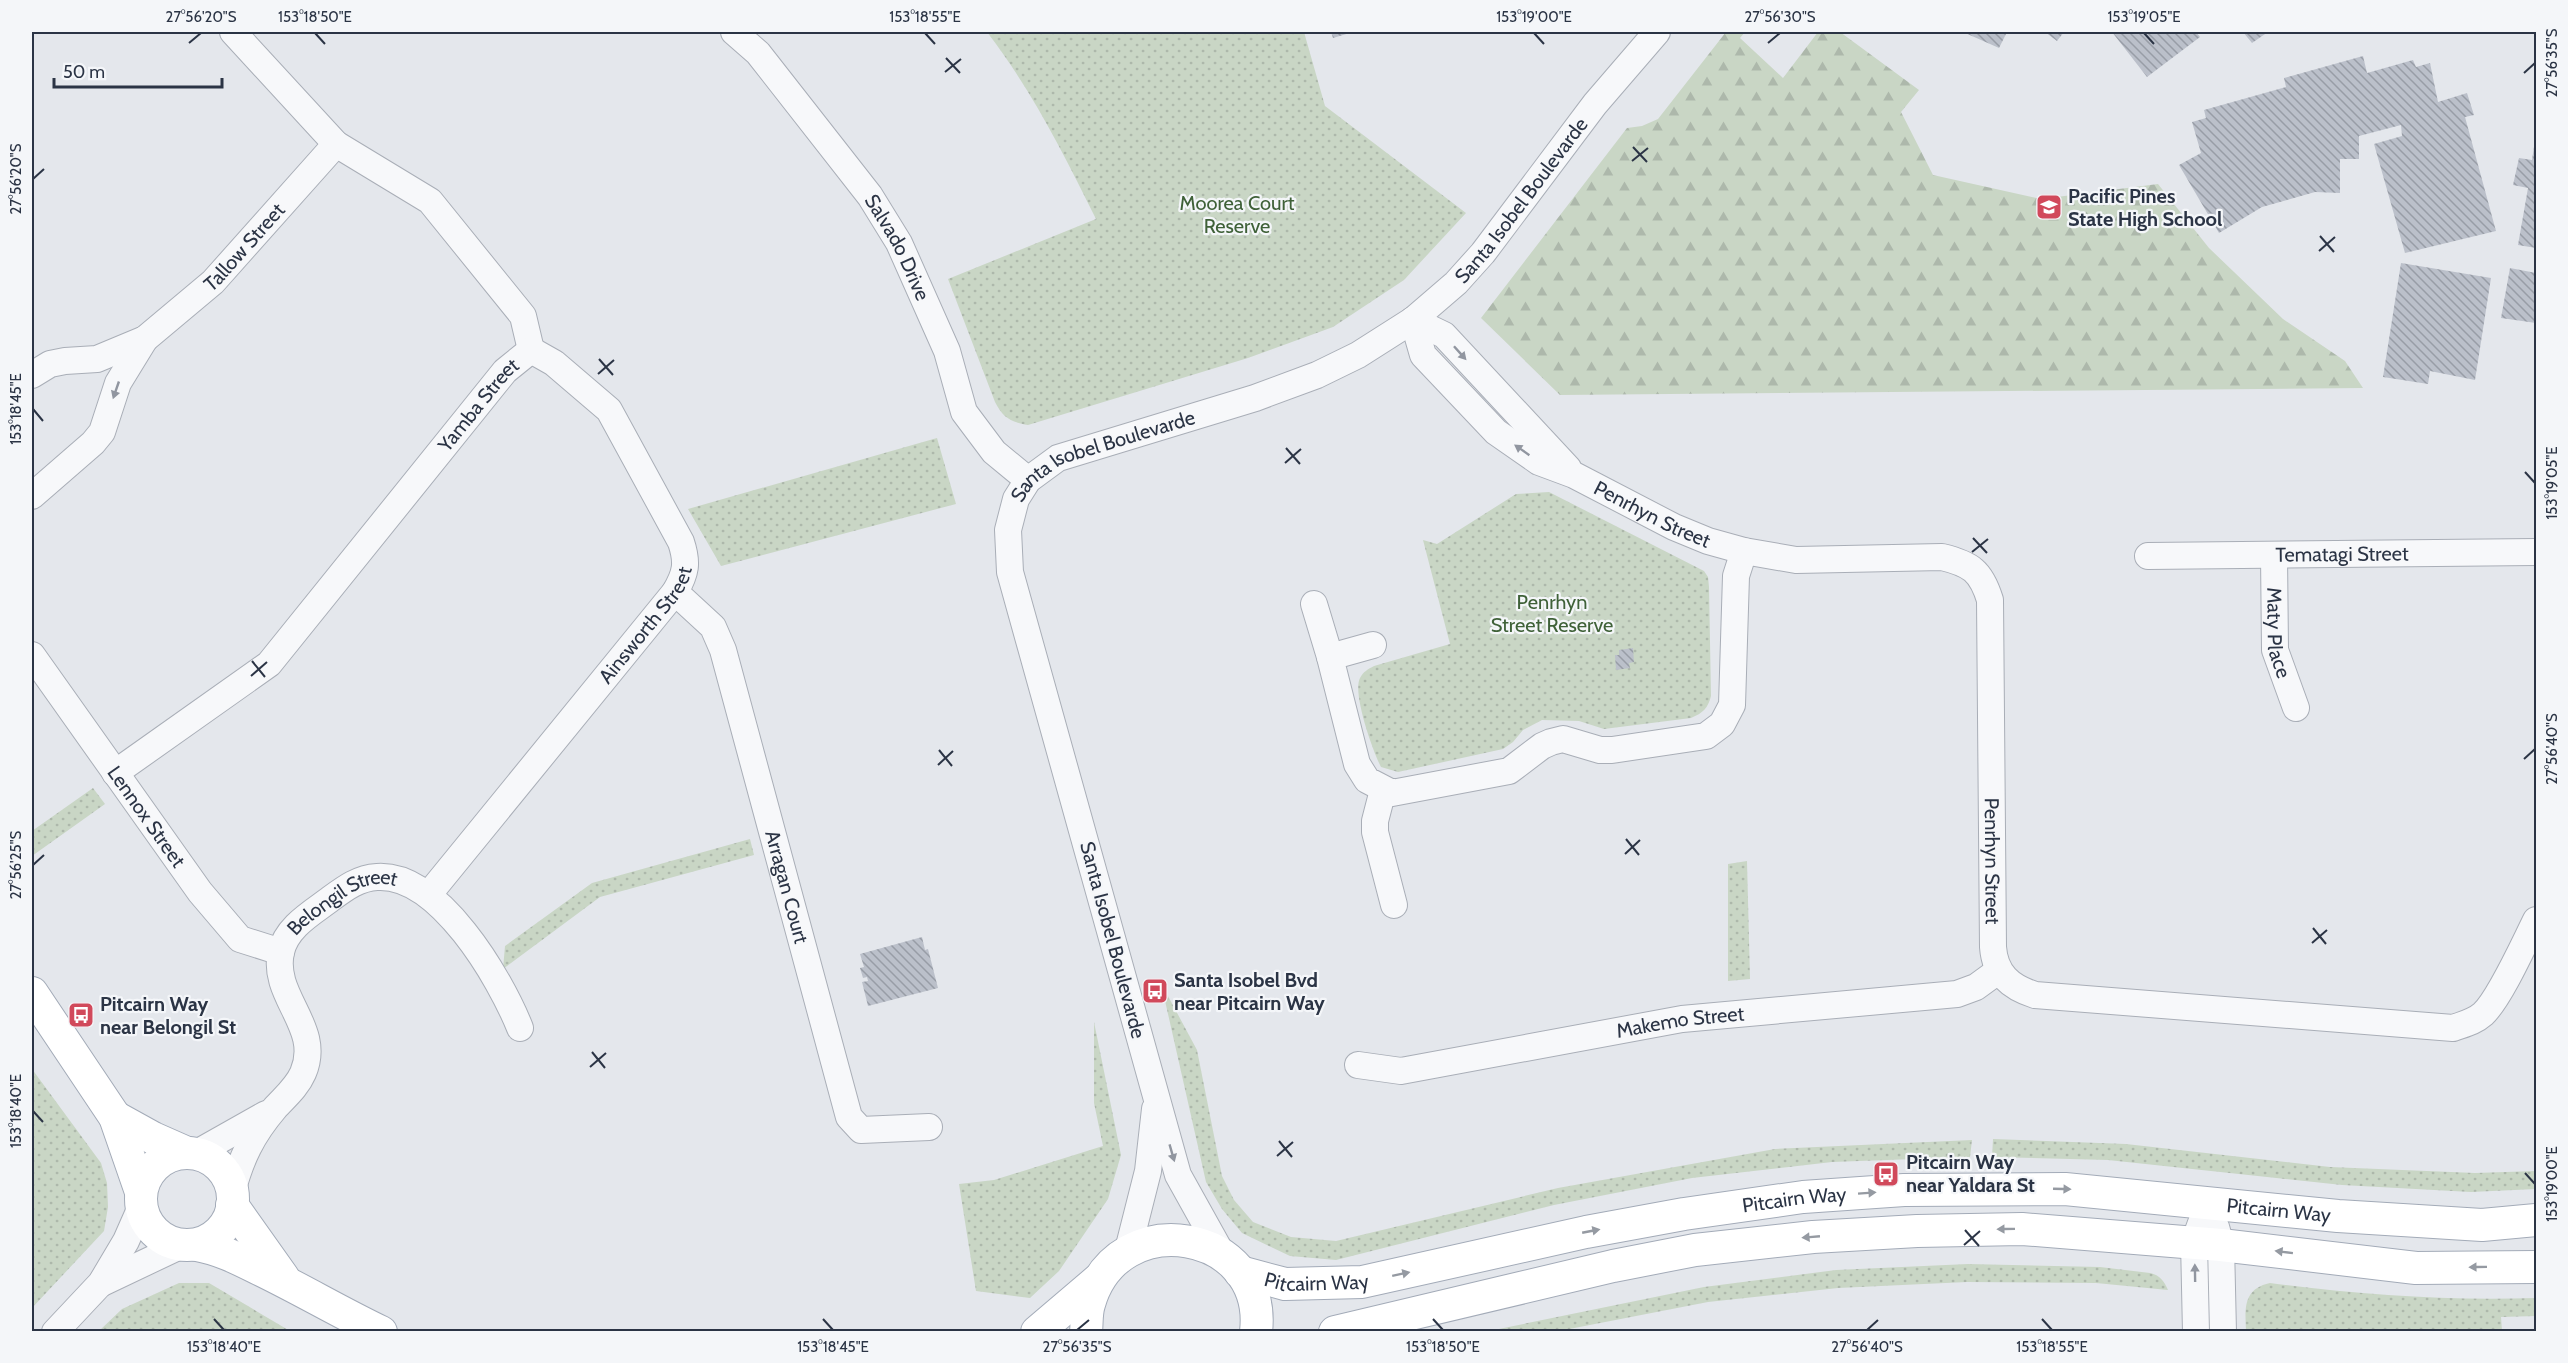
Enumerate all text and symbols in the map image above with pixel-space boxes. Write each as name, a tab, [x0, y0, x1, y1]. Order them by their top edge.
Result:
text: 27°56'20"S	[166, 8, 237, 26]
text: 153°18'50"E	[278, 8, 352, 26]
text: 153°18'55"E	[889, 8, 961, 26]
text: 153°19'00"E	[1496, 8, 1572, 26]
text: 27°56'30"S	[1744, 8, 1816, 26]
text: 153°19'05"E	[2107, 8, 2181, 26]
text: 27°56'35"S	[2543, 28, 2561, 97]
scale bar	[54, 51, 222, 89]
text: 50 m	[63, 61, 105, 83]
street label: Santa Isobel Boulevarde	[1450, 113, 1593, 288]
text: 27°56'20"S	[7, 143, 25, 214]
place label: Pacific Pines State High School	[2068, 184, 2222, 231]
street label: Salvado Drive	[860, 190, 935, 304]
park label: Moorea Court Reserve	[1180, 191, 1295, 238]
school or university icon: Pacific Pines State High School	[2034, 192, 2064, 222]
street label: Tallow Street	[199, 198, 290, 296]
one-way arrow	[1453, 345, 1467, 360]
street label: Yamba Street	[432, 353, 524, 457]
text: 153°18'45"E	[7, 373, 25, 445]
one-way arrow	[111, 381, 121, 399]
street label: Santa Isobel Boulevarde	[1005, 405, 1198, 506]
one-way arrow	[1514, 444, 1530, 456]
text: 153°19'05"E	[2543, 446, 2561, 520]
street label: Penrhyn Street	[1590, 476, 1714, 553]
street label: Tematagi Street	[2275, 541, 2409, 567]
street label: Ainsworth Street	[594, 564, 697, 688]
street label: Maty Place	[2262, 587, 2296, 681]
park label: Penrhyn Street Reserve	[1491, 590, 1613, 637]
text: 27°56'40"S	[2543, 713, 2561, 785]
street label: Lennox Street	[102, 761, 191, 872]
street label: Penrhyn Street	[1980, 798, 2005, 925]
street label: Arragan Court	[760, 828, 814, 946]
text: 27°56'25"S	[7, 830, 25, 899]
street label: Santa Isobel Boulevarde	[1075, 839, 1151, 1041]
street label: Belongil Street	[282, 865, 400, 940]
place label: Santa Isobel Bvd near Pitcairn Way	[1174, 968, 1325, 1015]
bus stop icon: Santa Isobel Bvd near Pitcairn Way	[1140, 976, 1170, 1006]
place label: Pitcairn Way near Belongil St	[100, 992, 236, 1039]
bus stop icon: Pitcairn Way near Belongil St	[66, 1000, 96, 1030]
street label: Makemo Street	[1614, 1001, 1745, 1043]
text: 153°18'40"E	[7, 1074, 25, 1148]
one-way arrow	[1168, 1144, 1177, 1162]
text: 153°19'00"E	[2543, 1146, 2561, 1222]
place label: Pitcairn Way near Yaldara St	[1906, 1150, 2035, 1197]
bus stop icon: Pitcairn Way near Yaldara St	[1871, 1159, 1901, 1189]
street label: Pitcairn Way	[1741, 1182, 1847, 1218]
one-way arrow	[2053, 1185, 2072, 1194]
one-way arrow	[1858, 1188, 1877, 1197]
street label: Pitcairn Way	[2225, 1193, 2332, 1227]
one-way arrow	[1997, 1224, 2016, 1234]
one-way arrow	[1582, 1226, 1601, 1235]
one-way arrow	[1802, 1232, 1821, 1242]
one-way arrow	[2274, 1247, 2293, 1257]
one-way arrow	[2469, 1262, 2488, 1272]
one-way arrow	[2190, 1264, 2200, 1283]
street label: Pitcairn Way	[1262, 1267, 1371, 1296]
one-way arrow	[1392, 1269, 1411, 1278]
text: 153°18'40"E	[187, 1338, 261, 1356]
text: 153°18'45"E	[797, 1338, 869, 1356]
text: 27°56'35"S	[1043, 1338, 1112, 1356]
text: 153°18'50"E	[1406, 1338, 1480, 1356]
text: 27°56'40"S	[1831, 1338, 1903, 1356]
text: 153°18'55"E	[2016, 1338, 2088, 1356]

